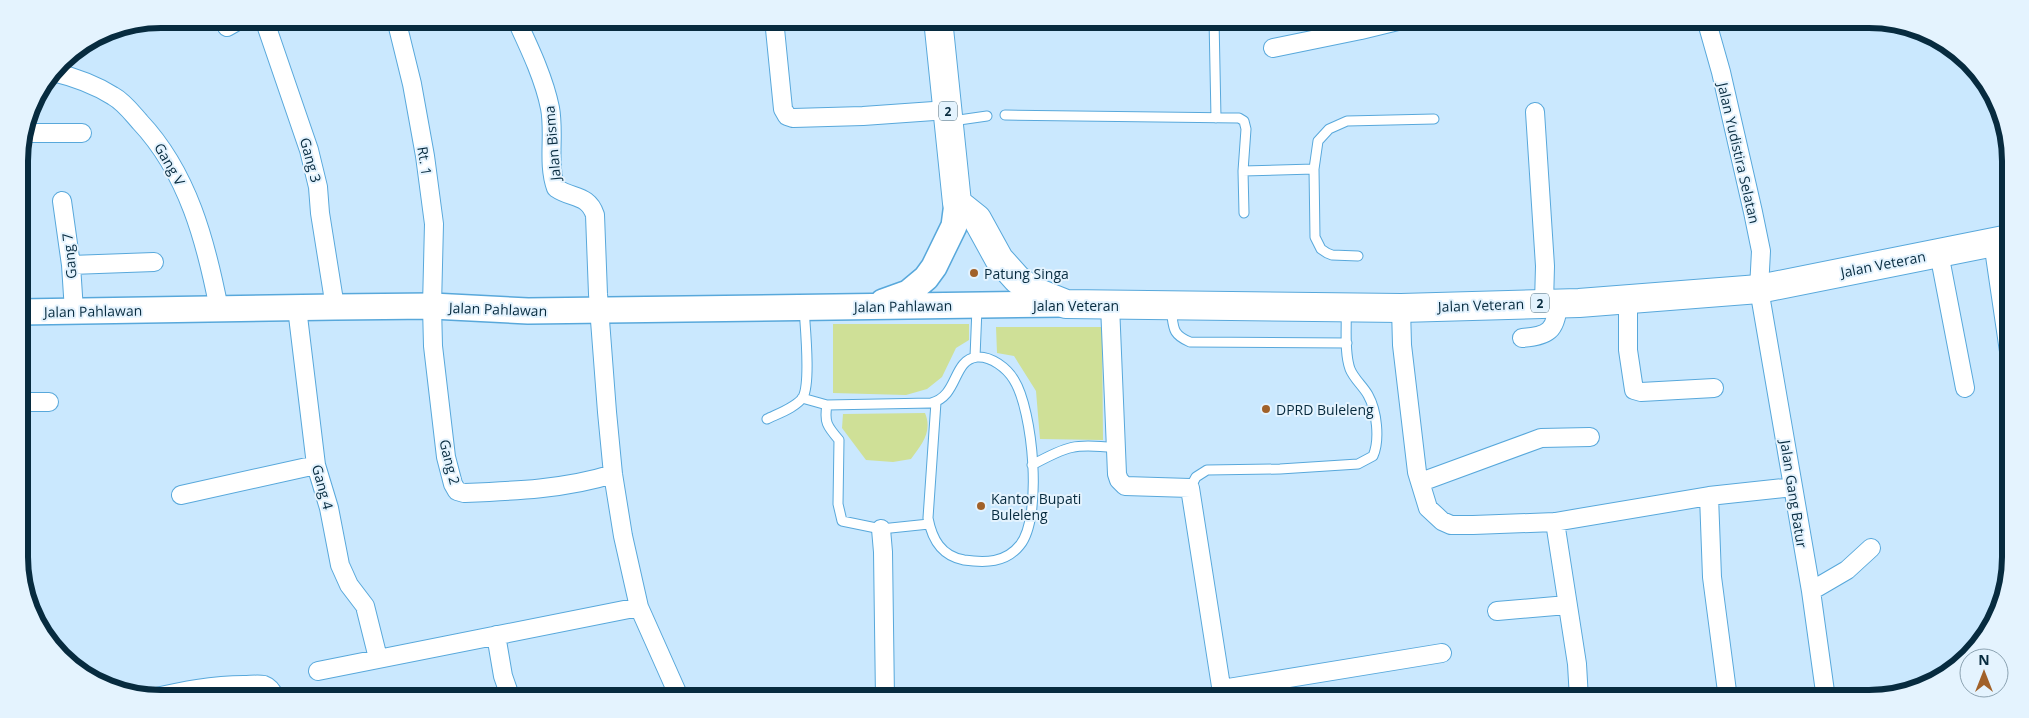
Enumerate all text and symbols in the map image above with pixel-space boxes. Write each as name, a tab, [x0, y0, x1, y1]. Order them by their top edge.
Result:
street label: Jalan Yudistira Selatan	[1713, 79, 1764, 225]
road number: 2	[939, 102, 957, 120]
street label: Jalan Bisma	[539, 105, 565, 183]
street label: Gang 3	[296, 135, 326, 185]
street label: Gang V	[150, 139, 190, 189]
street label: Rt. 1	[413, 145, 437, 177]
street label: Gang 7	[57, 232, 81, 280]
street label: Jalan Veteran	[1837, 246, 1927, 282]
place label: Patung Singa	[984, 264, 1069, 283]
marker: Patung Singa	[968, 267, 980, 279]
street label: Jalan Veteran	[1436, 294, 1524, 316]
road number: 2	[1531, 294, 1549, 312]
street label: Jalan Pahlawan	[852, 296, 952, 316]
street label: Jalan Veteran	[1031, 296, 1119, 315]
street label: Jalan Pahlawan	[447, 298, 547, 320]
street label: Jalan Pahlawan	[42, 301, 142, 321]
place label: DPRD Buleleng	[1276, 400, 1374, 419]
marker: DPRD Buleleng	[1260, 403, 1272, 415]
street label: Gang 2	[435, 437, 465, 487]
street label: Jalan Gang Batur	[1776, 437, 1812, 550]
street label: Gang 4	[308, 462, 338, 512]
place label: Kantor Bupati Buleleng	[991, 489, 1081, 524]
marker: Kantor Bupati Buleleng	[975, 500, 987, 512]
north arrow	[1959, 648, 2009, 698]
text: N	[1978, 650, 1990, 669]

